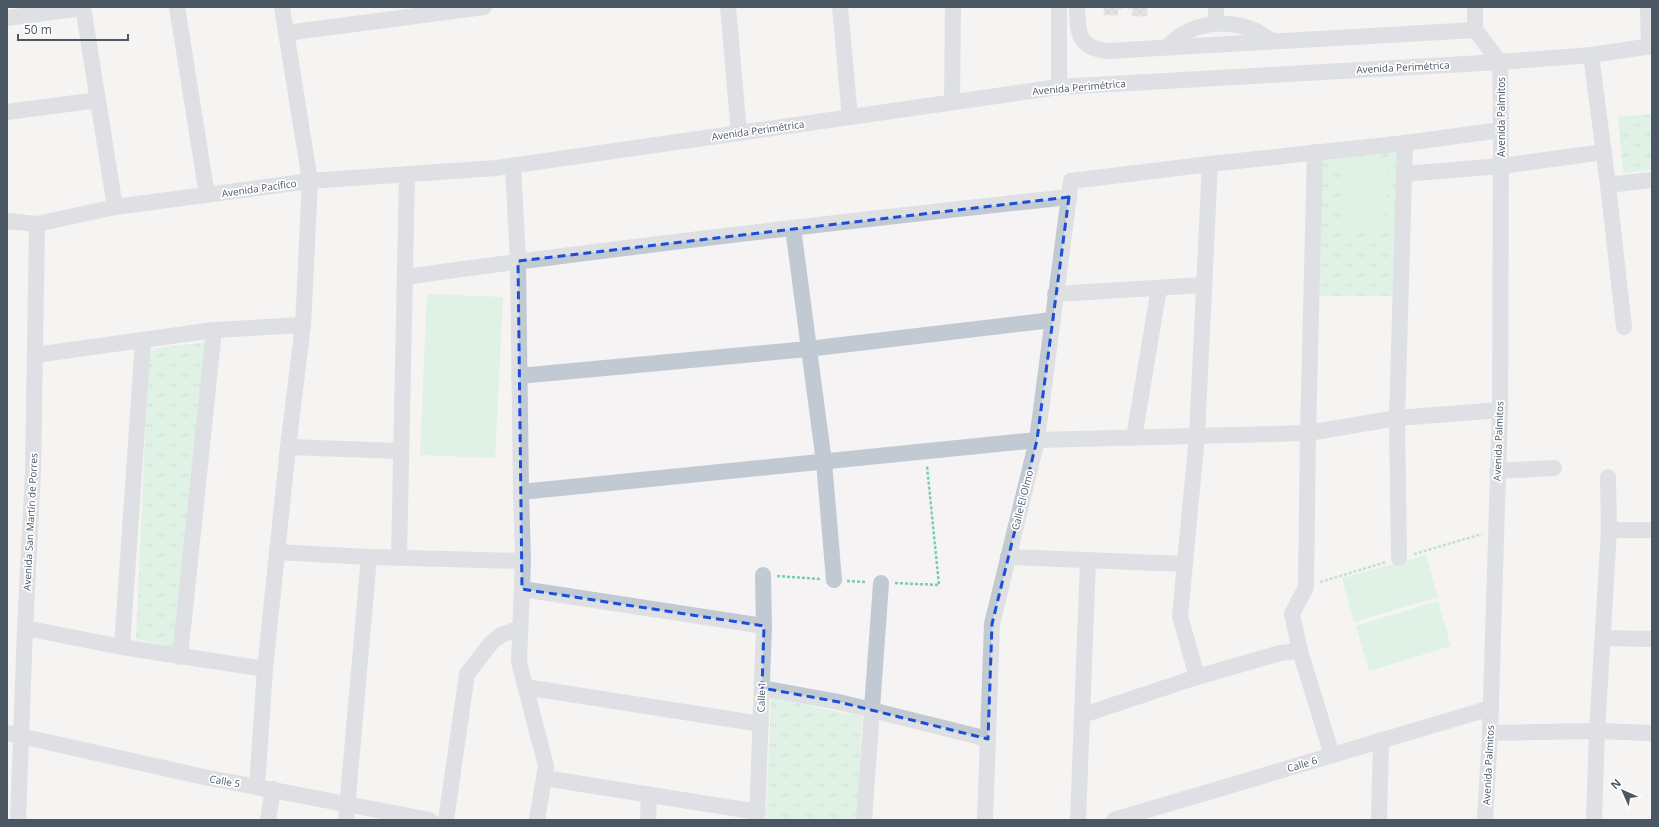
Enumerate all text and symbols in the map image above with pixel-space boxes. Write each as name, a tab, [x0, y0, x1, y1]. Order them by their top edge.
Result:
scale bar	[18, 16, 128, 42]
text: 50 m	[24, 21, 52, 38]
street label: Avenida Perimétrica	[1356, 58, 1450, 76]
street label: Avenida Perimétrica	[1032, 76, 1126, 98]
street label: Avenida Palmitos	[1494, 77, 1508, 157]
street label: Avenida Perimétrica	[711, 117, 805, 143]
street label: Avenida Pacífico	[221, 176, 297, 200]
street label: Avenida Palmitos	[1490, 401, 1506, 481]
street label: Avenida San Martín de Porres	[19, 452, 41, 591]
street label: Calle El Olmo	[1008, 469, 1036, 531]
street label: Calle 1	[753, 681, 769, 713]
street label: Avenida Palmitos	[1479, 724, 1497, 805]
street label: Calle 6	[1285, 753, 1319, 775]
street label: Calle 5	[209, 771, 242, 791]
north arrow	[1603, 771, 1643, 811]
text: N	[1607, 775, 1624, 792]

